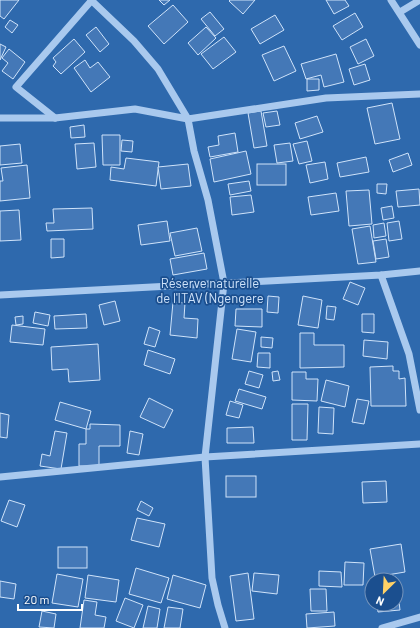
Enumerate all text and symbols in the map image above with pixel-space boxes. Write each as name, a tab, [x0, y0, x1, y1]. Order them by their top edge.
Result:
park label: Réserve naturelle de l'ITAV (Ngengere	[156, 275, 264, 306]
north arrow	[364, 572, 404, 612]
scale bar	[18, 586, 82, 612]
text: 20 m	[24, 592, 50, 606]
text: N	[374, 594, 386, 609]

